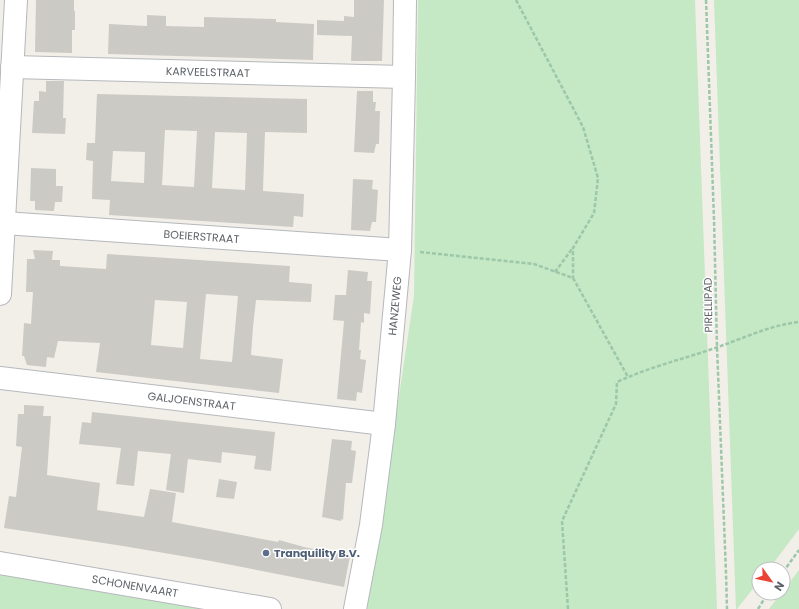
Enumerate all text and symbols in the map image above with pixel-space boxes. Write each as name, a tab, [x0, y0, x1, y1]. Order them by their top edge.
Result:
street label: KARVEELSTRAAT	[166, 63, 250, 81]
street label: BOEIERSTRAAT	[163, 226, 240, 247]
street label: HANZEWEG	[384, 275, 406, 336]
street label: PIRELLIPAD	[700, 277, 716, 333]
street label: GALJOENSTRAAT	[147, 388, 237, 414]
place label: Tranquility B.V.	[274, 545, 360, 561]
marker: Tranquility B.V.	[261, 548, 271, 558]
north arrow	[751, 561, 791, 601]
street label: SCHONENVAART	[91, 571, 179, 601]
text: N	[770, 579, 788, 594]

